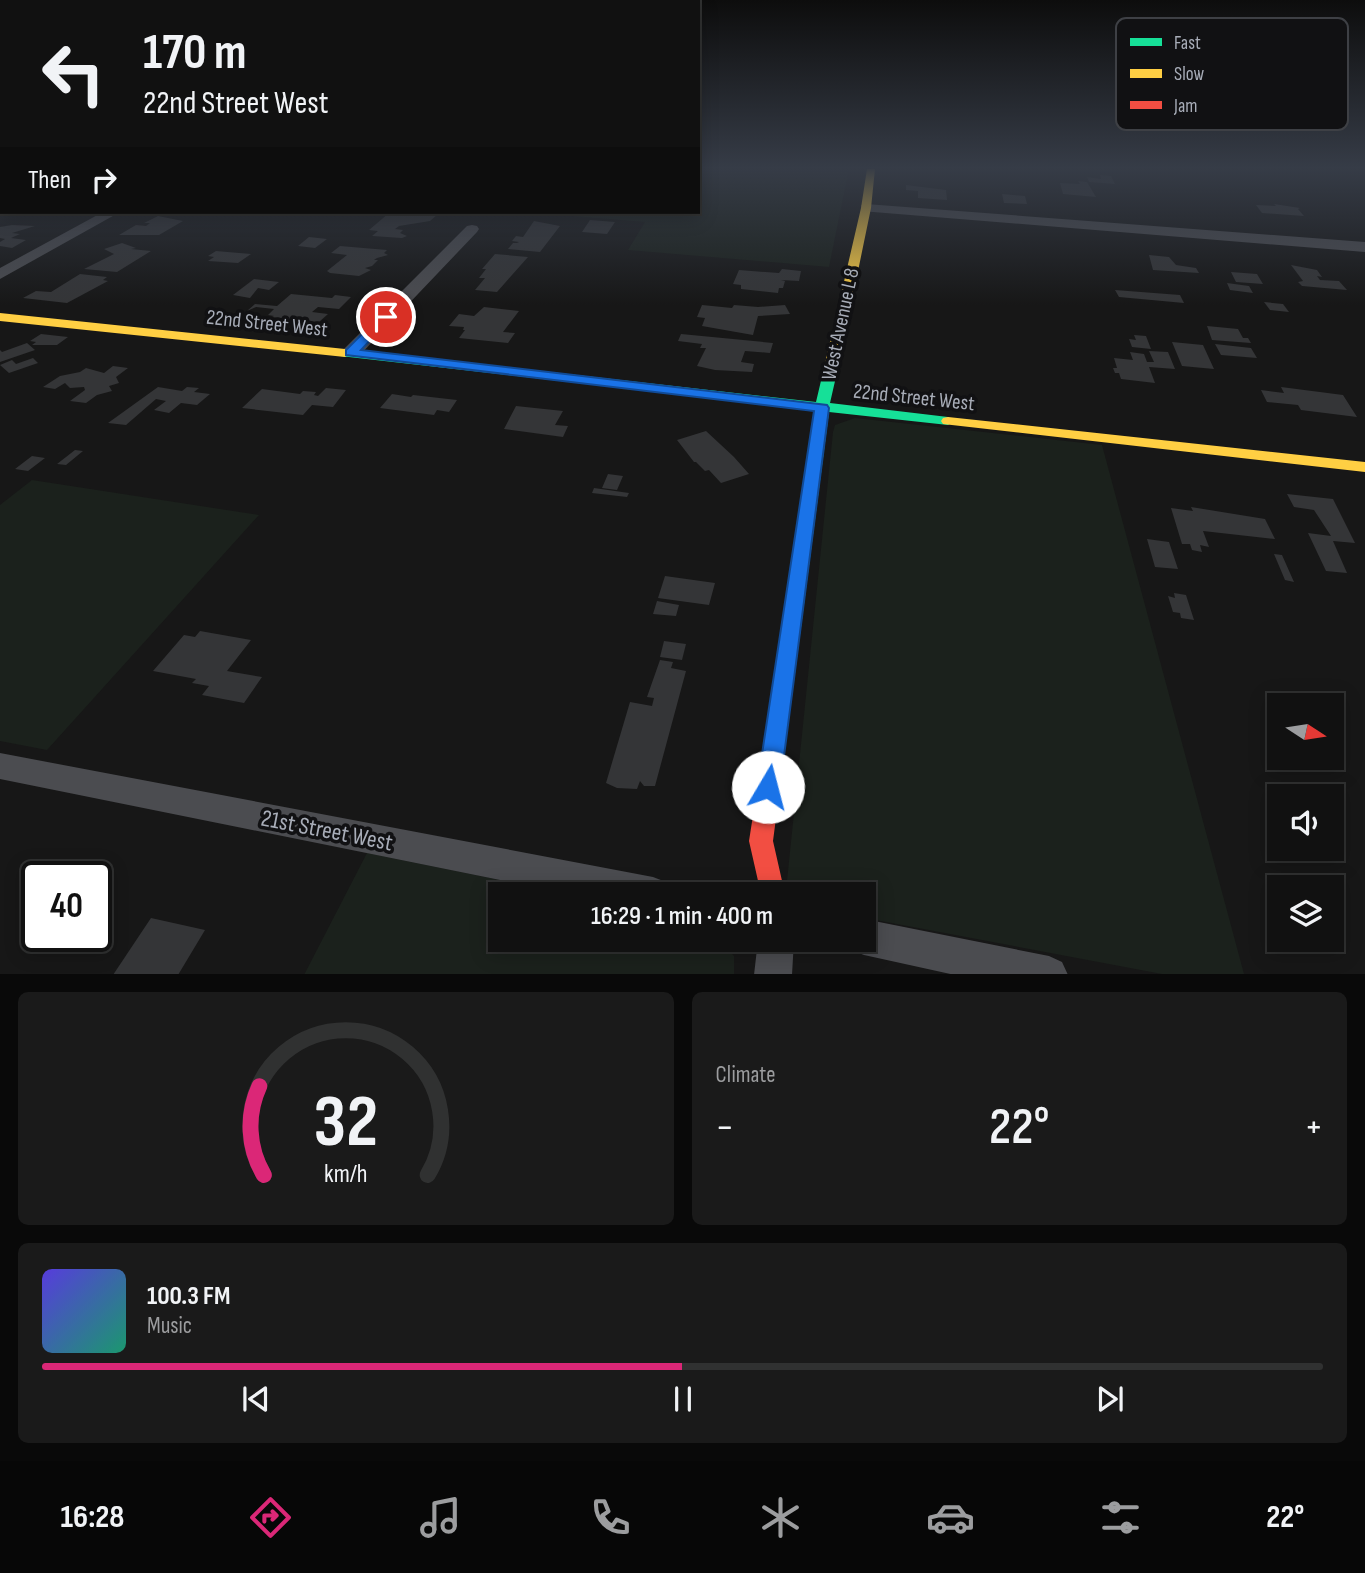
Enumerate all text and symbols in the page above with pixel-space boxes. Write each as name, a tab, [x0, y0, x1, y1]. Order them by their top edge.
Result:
legend	[1116, 18, 1348, 130]
text: 170 m	[143, 24, 247, 83]
icon: left	[28, 28, 119, 119]
text: Fast	[1174, 32, 1201, 55]
text: Slow	[1174, 63, 1204, 86]
text: 22nd Street West	[143, 84, 329, 123]
text: Jam	[1173, 95, 1197, 118]
icon: right	[85, 161, 123, 199]
text: Then	[28, 165, 71, 196]
street label: West Avenue L 8	[816, 266, 865, 382]
pin	[356, 287, 416, 347]
icon: arrive	[367, 298, 405, 336]
street label: 22nd Street West	[205, 305, 329, 342]
street label: 22nd Street West	[852, 379, 976, 416]
north arrow	[1267, 693, 1344, 770]
map controls	[1267, 693, 1344, 952]
position arrow	[731, 750, 805, 824]
button: sound	[1267, 784, 1344, 861]
street label: 21st Street West	[259, 804, 395, 857]
speed limit sign: 40	[21, 861, 112, 952]
button: layers	[1267, 875, 1344, 952]
text: 16:29 · 1 min · 400 m	[591, 901, 773, 932]
text: Climate	[716, 1061, 775, 1089]
text: 32	[313, 1079, 378, 1167]
text: 22°	[989, 1096, 1050, 1159]
text: −	[716, 1105, 734, 1150]
text: +	[1304, 1105, 1323, 1150]
text: km/h	[324, 1158, 367, 1189]
text: 100.3 FM	[147, 1281, 230, 1312]
text: Music	[147, 1312, 192, 1340]
icon: previous	[237, 1380, 275, 1418]
icon: pause	[664, 1380, 702, 1418]
icon: next	[1091, 1380, 1129, 1418]
icon: directions	[246, 1493, 295, 1542]
icon: music	[416, 1493, 465, 1542]
icon: phone	[586, 1493, 635, 1542]
icon: climate	[756, 1493, 805, 1542]
icon: car	[926, 1493, 975, 1542]
icon: filters	[1096, 1493, 1145, 1542]
text: 16:28	[61, 1498, 124, 1537]
text: 22°	[1266, 1498, 1304, 1537]

